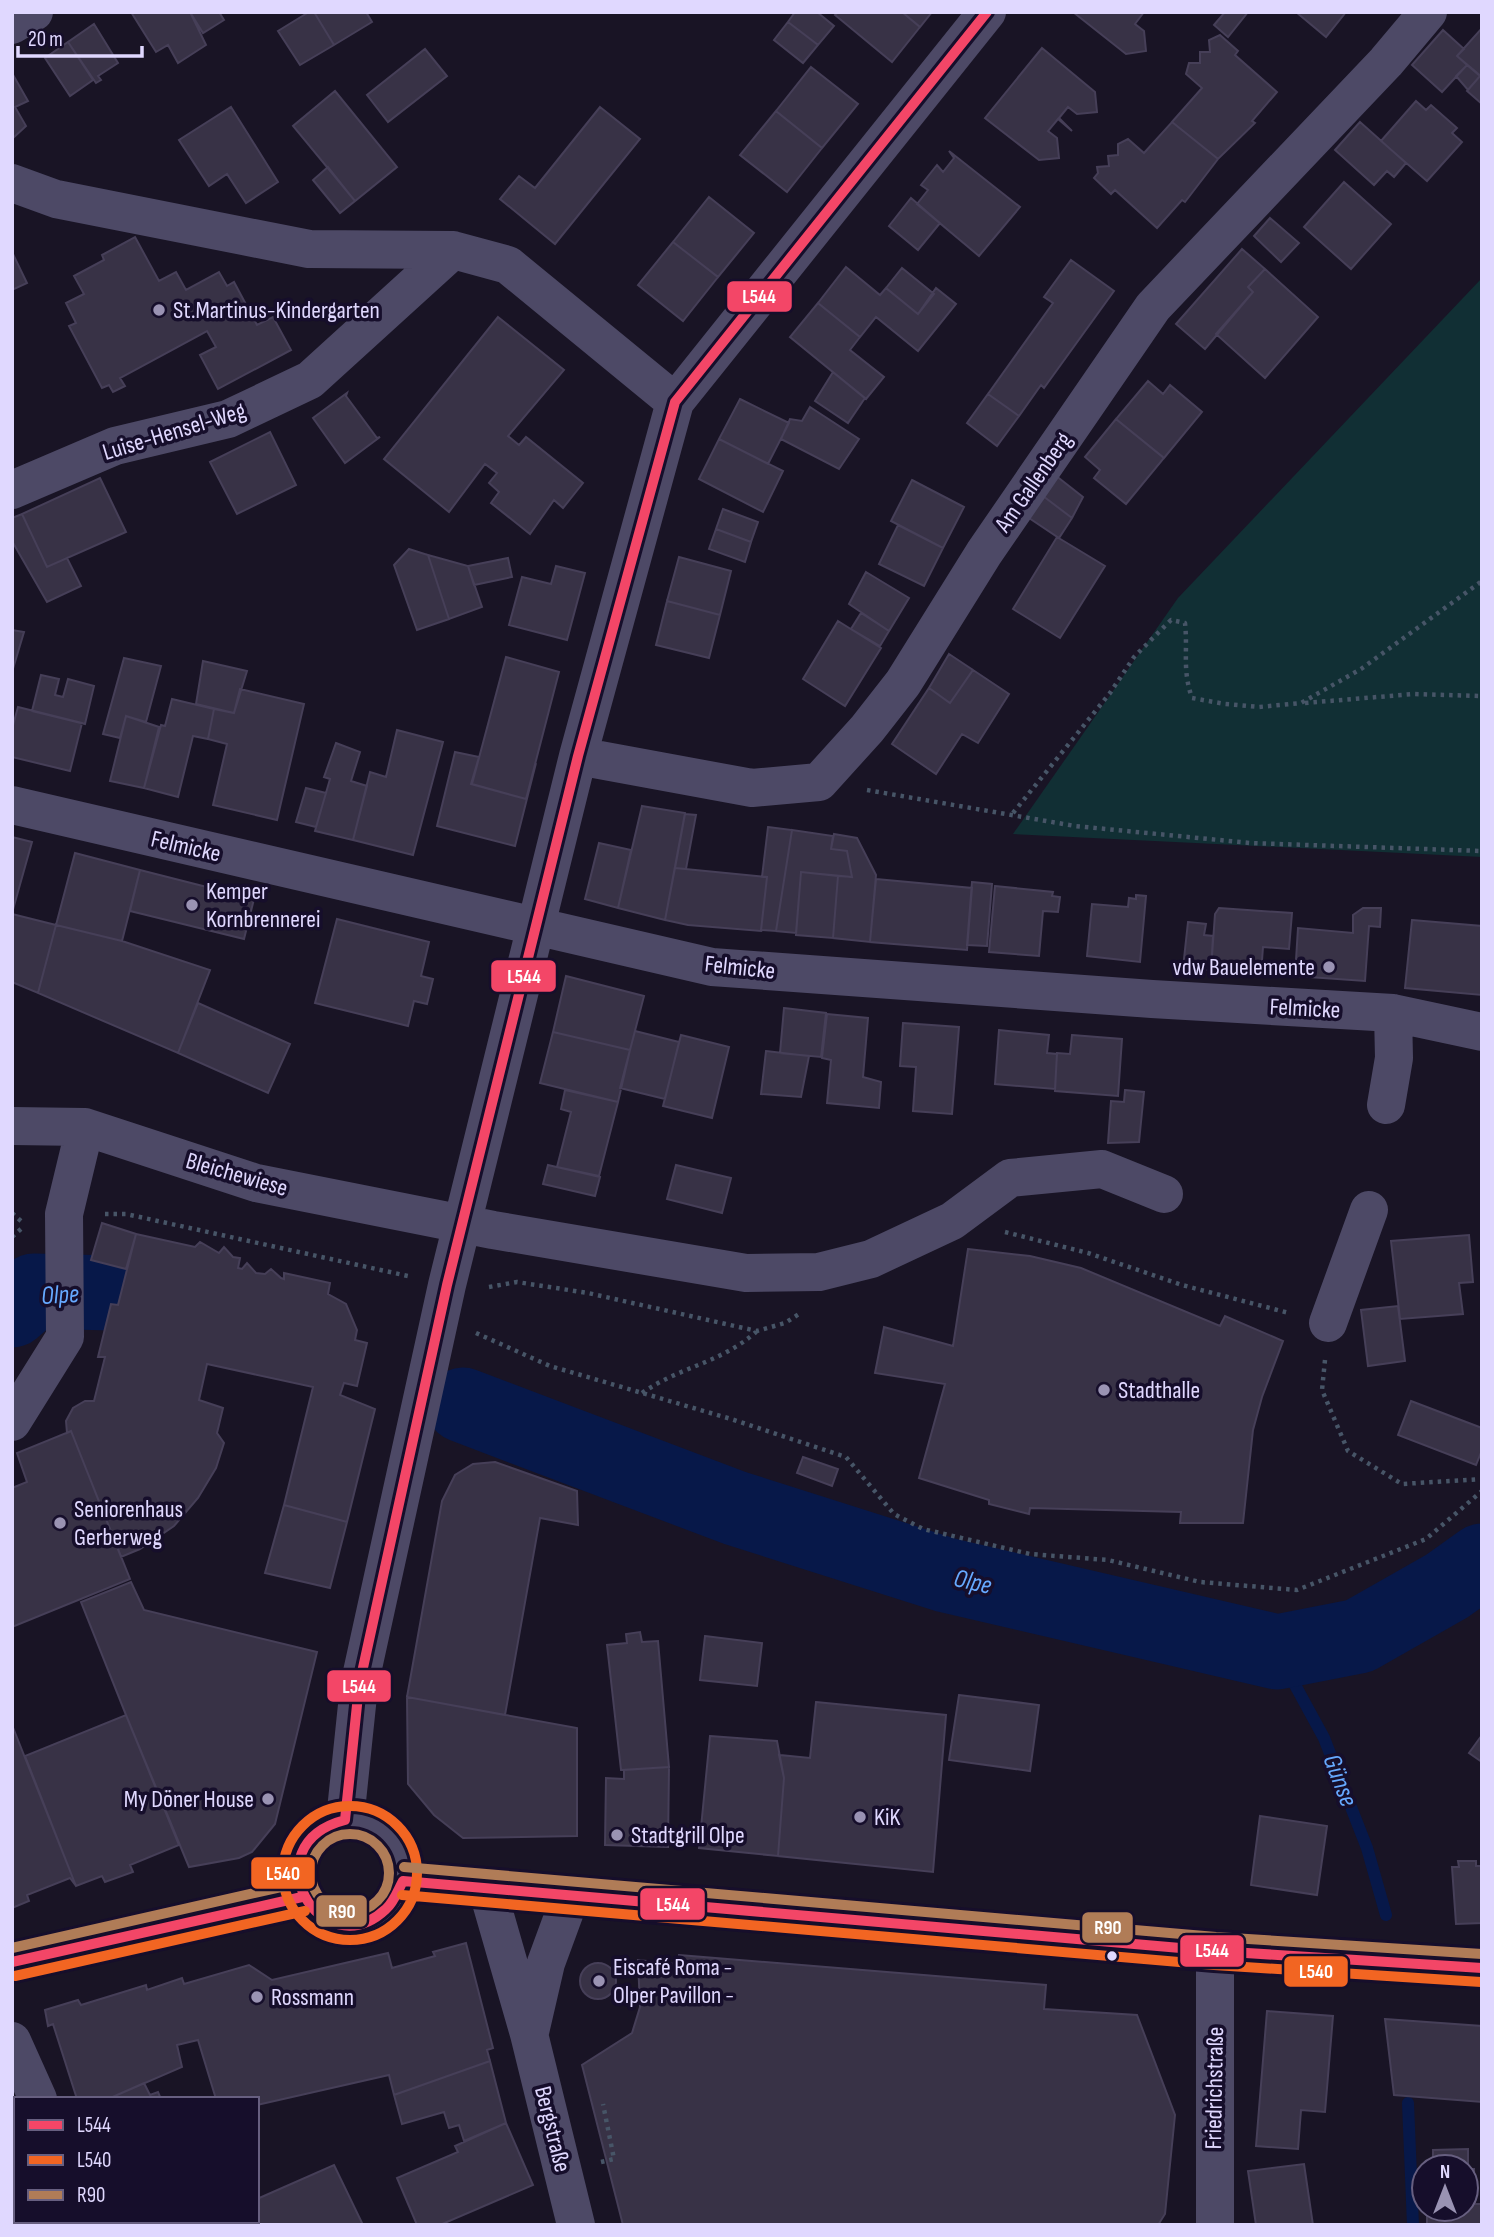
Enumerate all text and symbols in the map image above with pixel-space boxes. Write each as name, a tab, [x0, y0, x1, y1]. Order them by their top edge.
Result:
scale bar	[18, 14, 142, 58]
text: 20 m	[28, 27, 63, 52]
line badge: L544	[726, 280, 793, 313]
text: L544	[742, 286, 776, 309]
place label: St.Martinus-Kindergarten	[173, 296, 380, 325]
marker: St.Martinus-Kindergarten	[151, 302, 167, 318]
street label: Luise-Hensel-Weg	[99, 396, 249, 467]
street label: Am Gallenberg	[988, 427, 1078, 539]
street label: Felmicke	[148, 824, 224, 869]
place label: Kemper Kornbrennerei	[206, 877, 320, 934]
marker: Kemper Kornbrennerei	[184, 897, 200, 913]
street label: Felmicke	[703, 949, 777, 986]
place label: vdw Bauelemente	[1173, 953, 1315, 982]
line badge: L544	[490, 959, 557, 993]
marker: vdw Bauelemente	[1321, 959, 1337, 975]
text: L544	[507, 966, 541, 989]
street label: Felmicke	[1269, 992, 1341, 1025]
street label: Bleichewiese	[183, 1146, 291, 1203]
water label: Olpe	[40, 1279, 80, 1312]
place label: Stadthalle	[1118, 1376, 1200, 1405]
marker: Stadthalle	[1096, 1382, 1112, 1398]
place label: Seniorenhaus Gerberweg	[74, 1495, 183, 1552]
marker: Seniorenhaus Gerberweg	[52, 1515, 68, 1531]
water label: Olpe	[951, 1563, 995, 1602]
line badge: L544	[326, 1669, 392, 1703]
text: L544	[342, 1676, 376, 1699]
water label: Günse	[1316, 1750, 1364, 1811]
place label: My Döner House	[124, 1785, 254, 1814]
marker: My Döner House	[260, 1791, 276, 1807]
place label: KiK	[874, 1803, 900, 1832]
marker: KiK	[852, 1809, 868, 1825]
place label: Stadtgrill Olpe	[631, 1821, 745, 1850]
marker: Stadtgrill Olpe	[609, 1827, 625, 1843]
line badge: L540	[250, 1856, 316, 1890]
text: L540	[266, 1863, 300, 1886]
line badge: L544	[639, 1887, 706, 1921]
line badge: R90	[315, 1894, 368, 1928]
text: L544	[656, 1894, 690, 1917]
text: R90	[328, 1901, 356, 1924]
line badge: R90	[1081, 1911, 1134, 1944]
text: R90	[1094, 1917, 1122, 1940]
line badge: L544	[1179, 1934, 1245, 1968]
text: L544	[1195, 1940, 1229, 1963]
unlabelled marker	[1105, 1949, 1119, 1963]
place label: Eiscafé Roma - Olper Pavillon -	[613, 1953, 734, 2010]
line badge: L540	[1283, 1955, 1349, 1988]
text: L540	[1299, 1961, 1333, 1984]
marker: Eiscafé Roma - Olper Pavillon -	[591, 1973, 607, 1989]
place label: Rossmann	[271, 1983, 354, 2012]
marker: Rossmann	[249, 1989, 265, 2005]
street label: Friedrichstraße	[1199, 2026, 1230, 2150]
street label: Bergstraße	[528, 2083, 577, 2175]
legend	[14, 2097, 259, 2223]
text: L544	[77, 2113, 111, 2138]
text: L540	[77, 2148, 111, 2173]
north arrow	[1410, 2153, 1480, 2223]
text: N	[1440, 2161, 1450, 2184]
text: R90	[77, 2183, 105, 2208]

